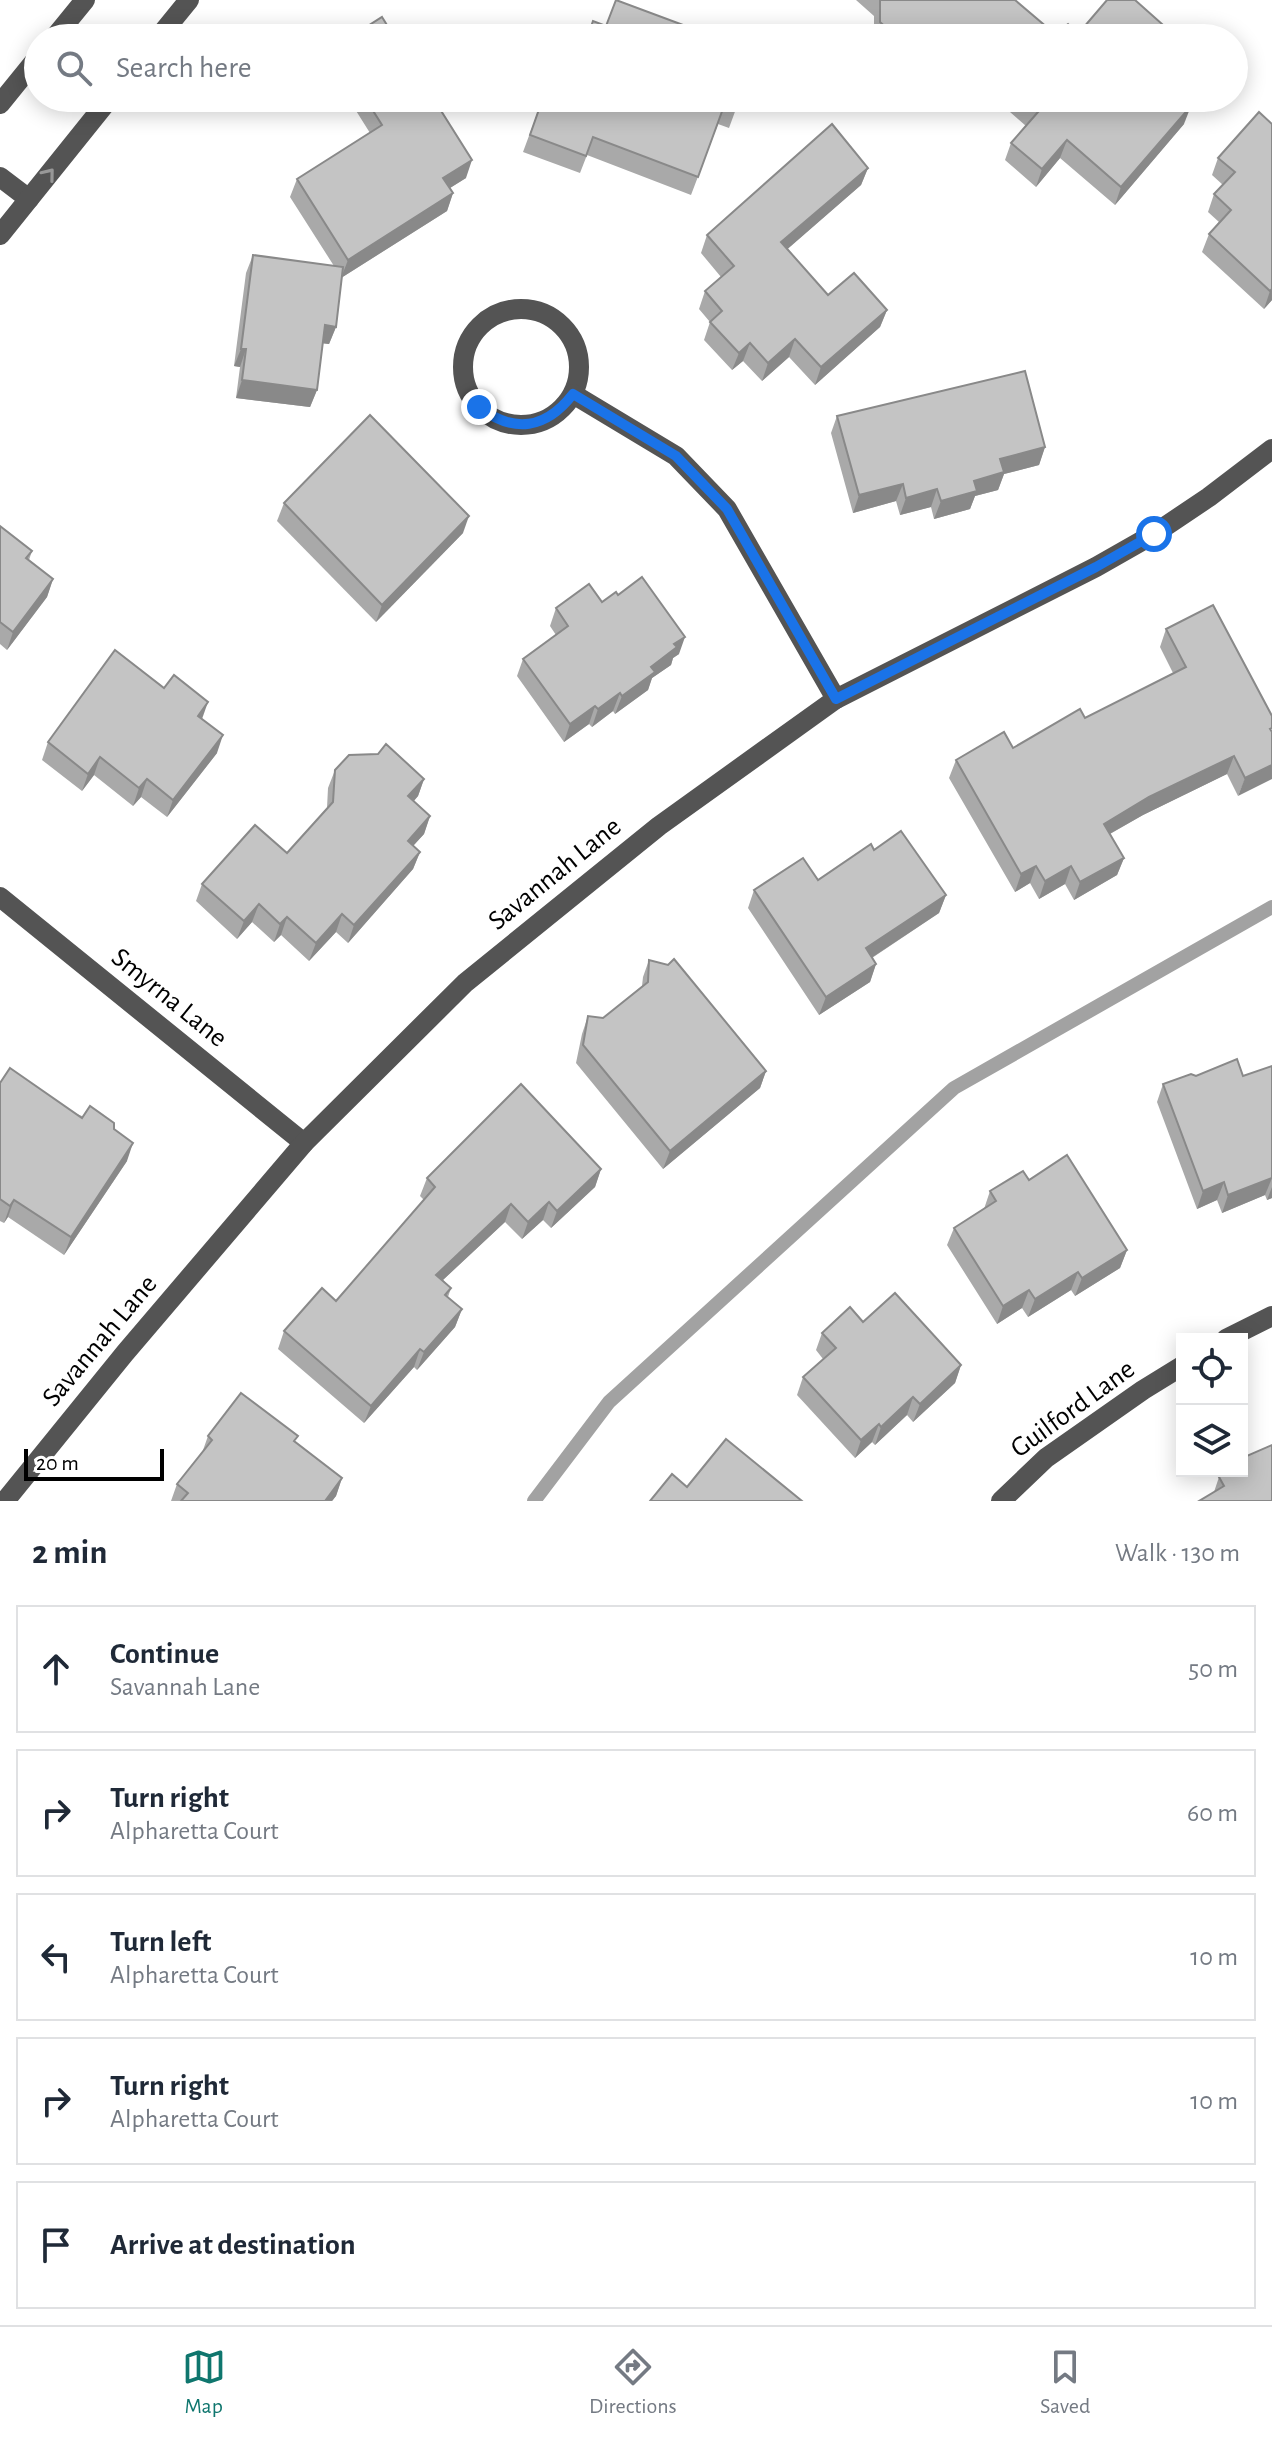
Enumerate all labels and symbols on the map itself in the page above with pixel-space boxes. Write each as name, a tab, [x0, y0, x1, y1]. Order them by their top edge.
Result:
one-way arrow	[39, 169, 54, 183]
route end	[461, 389, 497, 425]
route start	[1136, 516, 1172, 552]
street label: Savannah Lane	[483, 812, 627, 936]
street label: Smyrna Lane	[106, 943, 232, 1053]
street label: Savannah Lane	[37, 1270, 163, 1412]
street label: Guilford Lane	[1006, 1355, 1140, 1463]
scale bar	[24, 1445, 164, 1481]

